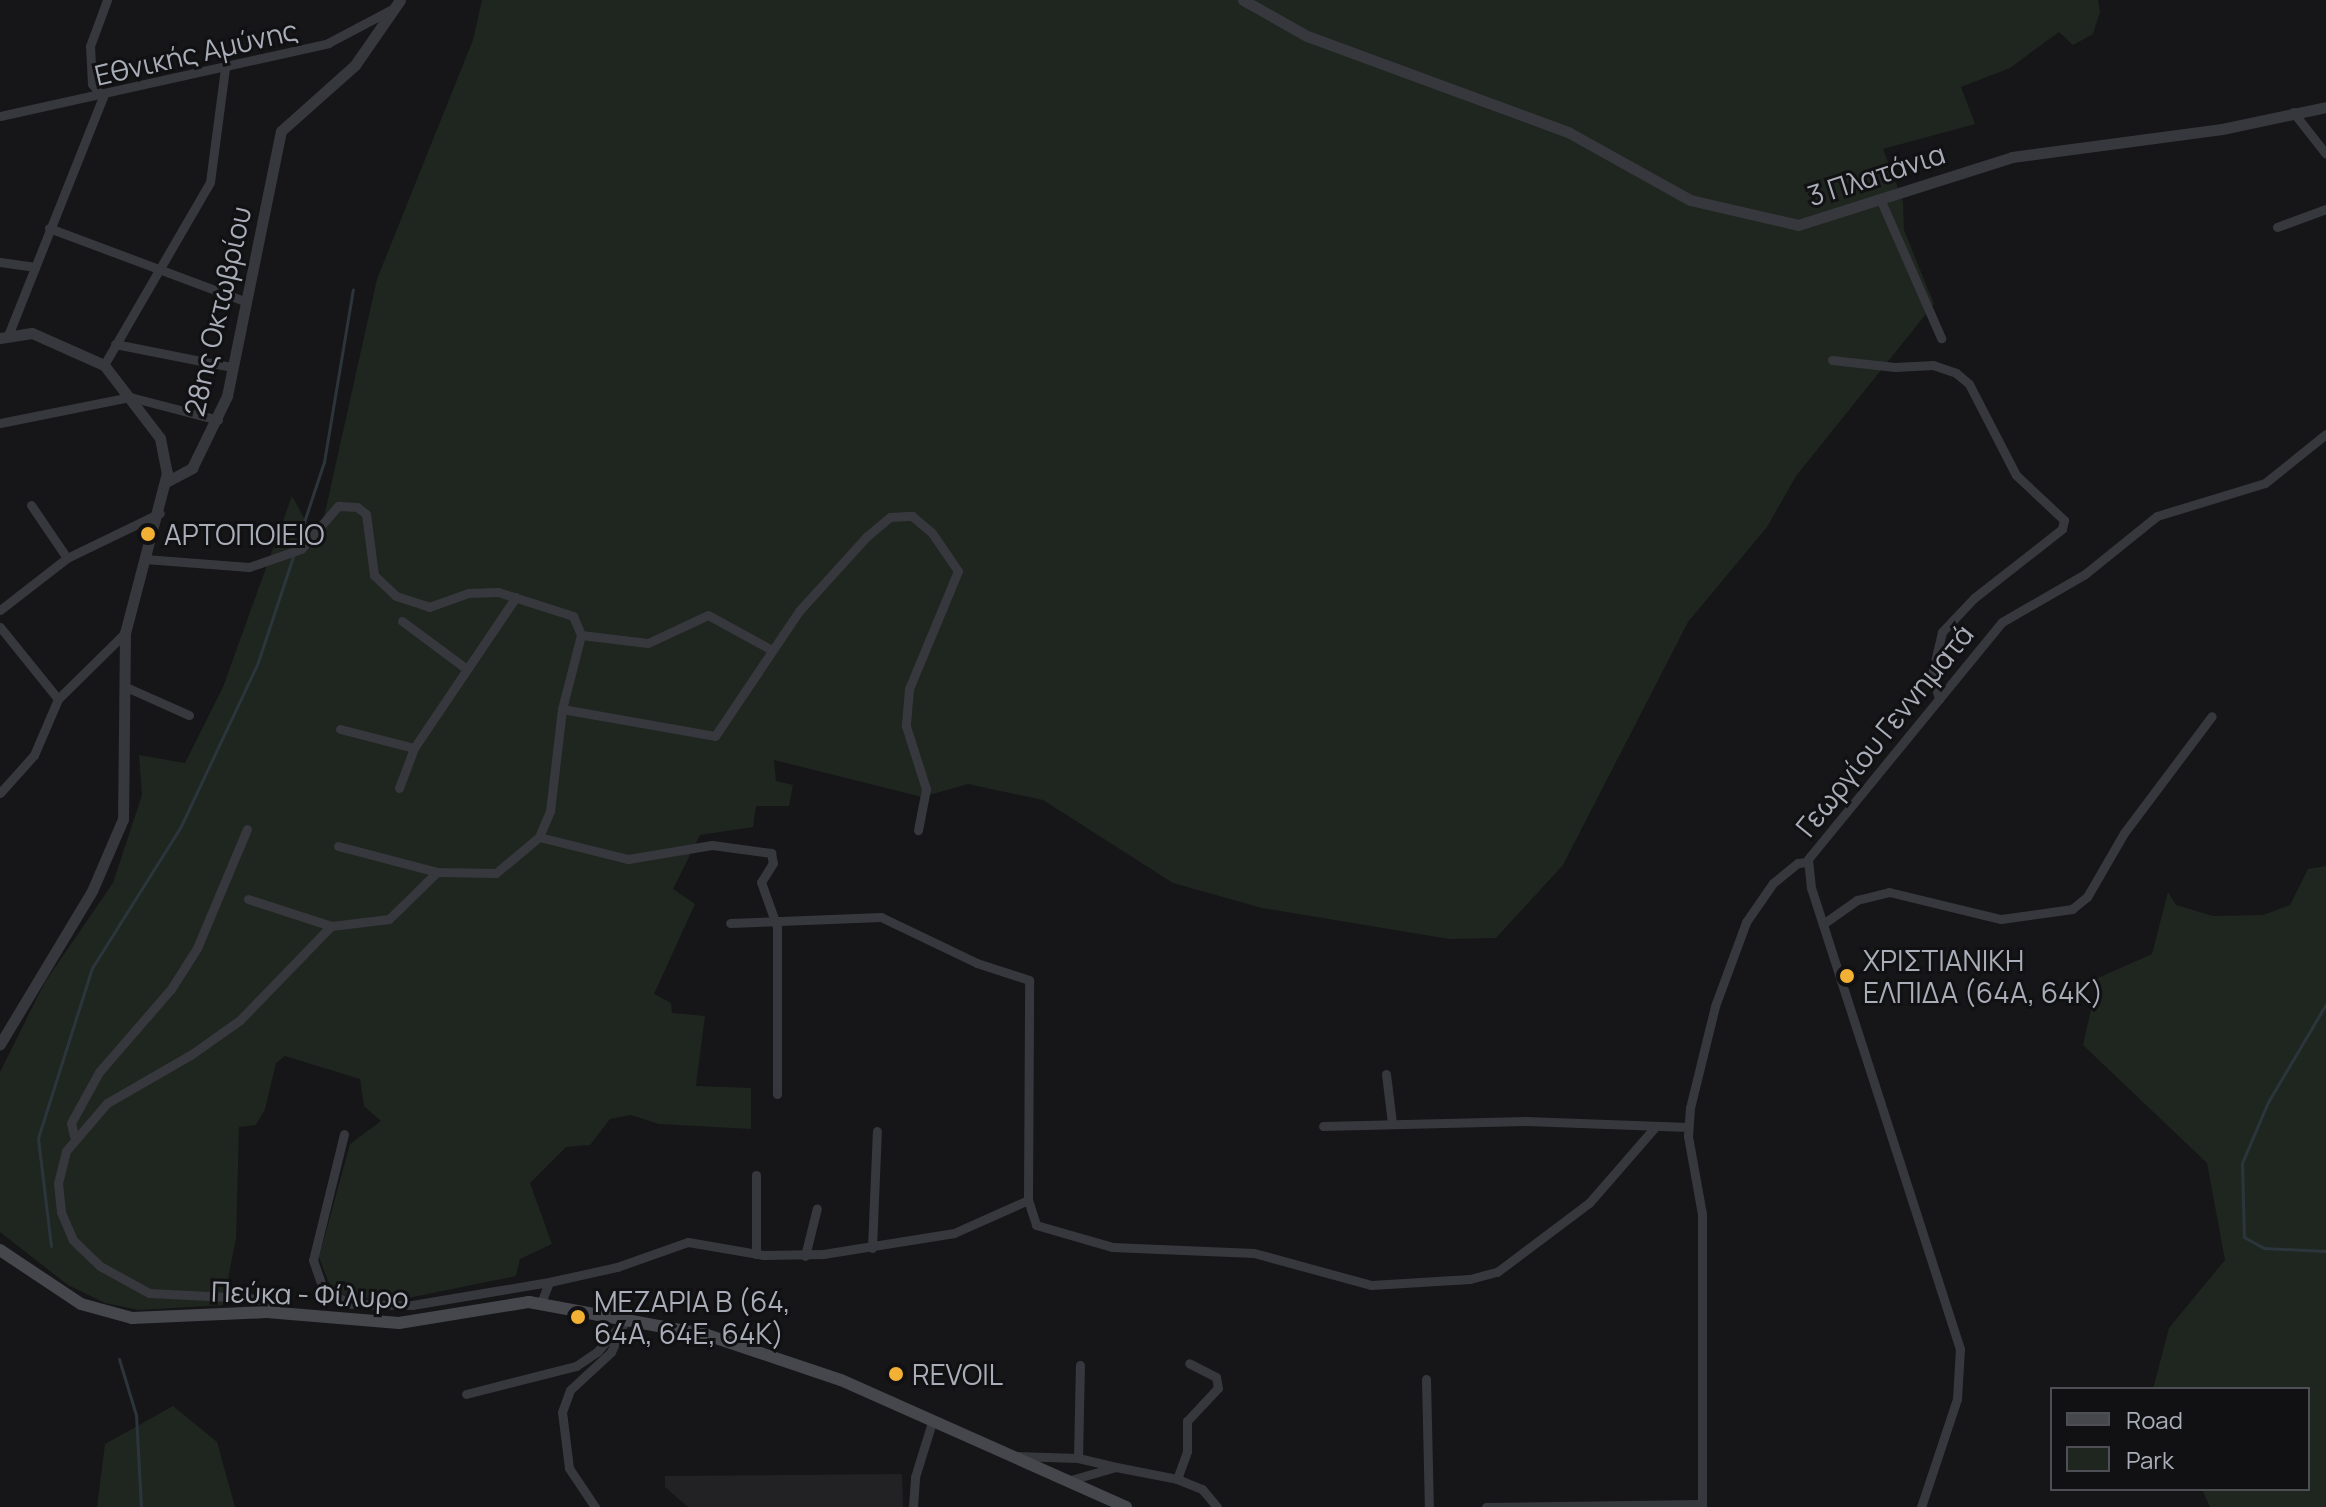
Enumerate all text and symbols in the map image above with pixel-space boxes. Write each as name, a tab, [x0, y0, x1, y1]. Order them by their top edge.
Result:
street label: Εθνικής Αμύνης	[91, 12, 301, 92]
street label: 3 Πλατάνια	[1803, 136, 1949, 212]
street label: 28ης Οκτωβρίου	[177, 203, 257, 419]
place label: ΑΡΤΟΠΟΙΕΙΟ	[164, 517, 325, 551]
marker: ΑΡΤΟΠΟΙΕΙΟ	[139, 525, 157, 543]
street label: Γεωργίου Γεννηματά	[1788, 617, 1980, 843]
place label: ΧΡΙΣΤΙΑΝΙΚΗ ΕΛΠΙΔΑ (64Α, 64Κ)	[1863, 943, 2103, 1009]
marker: ΧΡΙΣΤΙΑΝΙΚΗ ΕΛΠΙΔΑ (64Α, 64Κ)	[1838, 967, 1856, 985]
street label: Πεύκα - Φίλυρο	[211, 1274, 409, 1314]
place label: ΜΕΖΑΡΙΑ B (64, 64Α, 64Ε, 64Κ)	[594, 1284, 791, 1350]
marker: ΜΕΖΑΡΙΑ B (64, 64Α, 64Ε, 64Κ)	[569, 1308, 587, 1326]
place label: REVOIL	[912, 1357, 1003, 1391]
marker: REVOIL	[887, 1365, 905, 1383]
legend	[2050, 1387, 2310, 1491]
text: Road	[2126, 1403, 2183, 1436]
text: Park	[2126, 1443, 2174, 1476]

